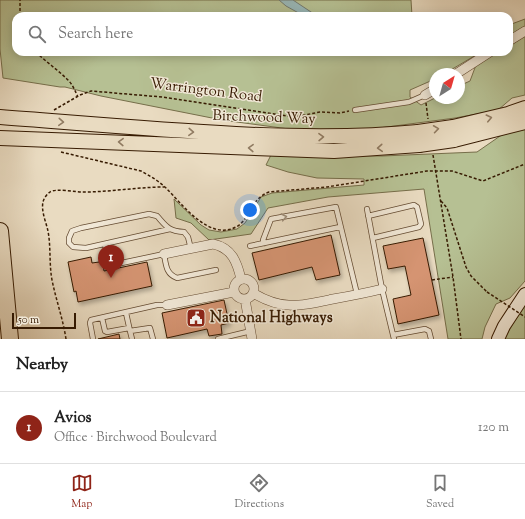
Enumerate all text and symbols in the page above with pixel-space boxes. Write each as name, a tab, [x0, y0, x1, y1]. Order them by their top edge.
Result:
search box	[12, 12, 513, 56]
icon: search	[26, 23, 48, 45]
text: Search here	[58, 24, 133, 45]
north arrow	[429, 68, 465, 104]
street label: Warrington Road	[149, 74, 264, 108]
street label: Birchwood Way	[212, 106, 317, 130]
one-way arrow	[486, 115, 492, 123]
one-way arrow	[58, 117, 64, 126]
one-way arrow	[433, 125, 439, 134]
one-way arrow	[188, 127, 194, 136]
one-way arrow	[318, 133, 324, 141]
one-way arrow	[118, 138, 124, 147]
one-way arrow	[248, 143, 254, 152]
one-way arrow	[377, 143, 383, 152]
your location	[240, 200, 260, 220]
one-way arrow	[281, 213, 287, 221]
pin: 1	[98, 245, 124, 278]
public building icon: National Highways	[185, 307, 207, 329]
place label: National Highways	[210, 308, 333, 329]
scale bar	[12, 311, 76, 330]
text: 50 m	[18, 312, 39, 328]
text: Nearby	[16, 353, 68, 377]
text: Avios	[54, 408, 92, 429]
text: 1	[27, 419, 31, 437]
text: 120 m	[478, 419, 509, 437]
text: Office · Birchwood Boulevard	[54, 429, 217, 447]
tab: Map	[71, 472, 93, 512]
tab: Directions	[235, 472, 284, 512]
tab: Saved	[426, 472, 454, 512]

